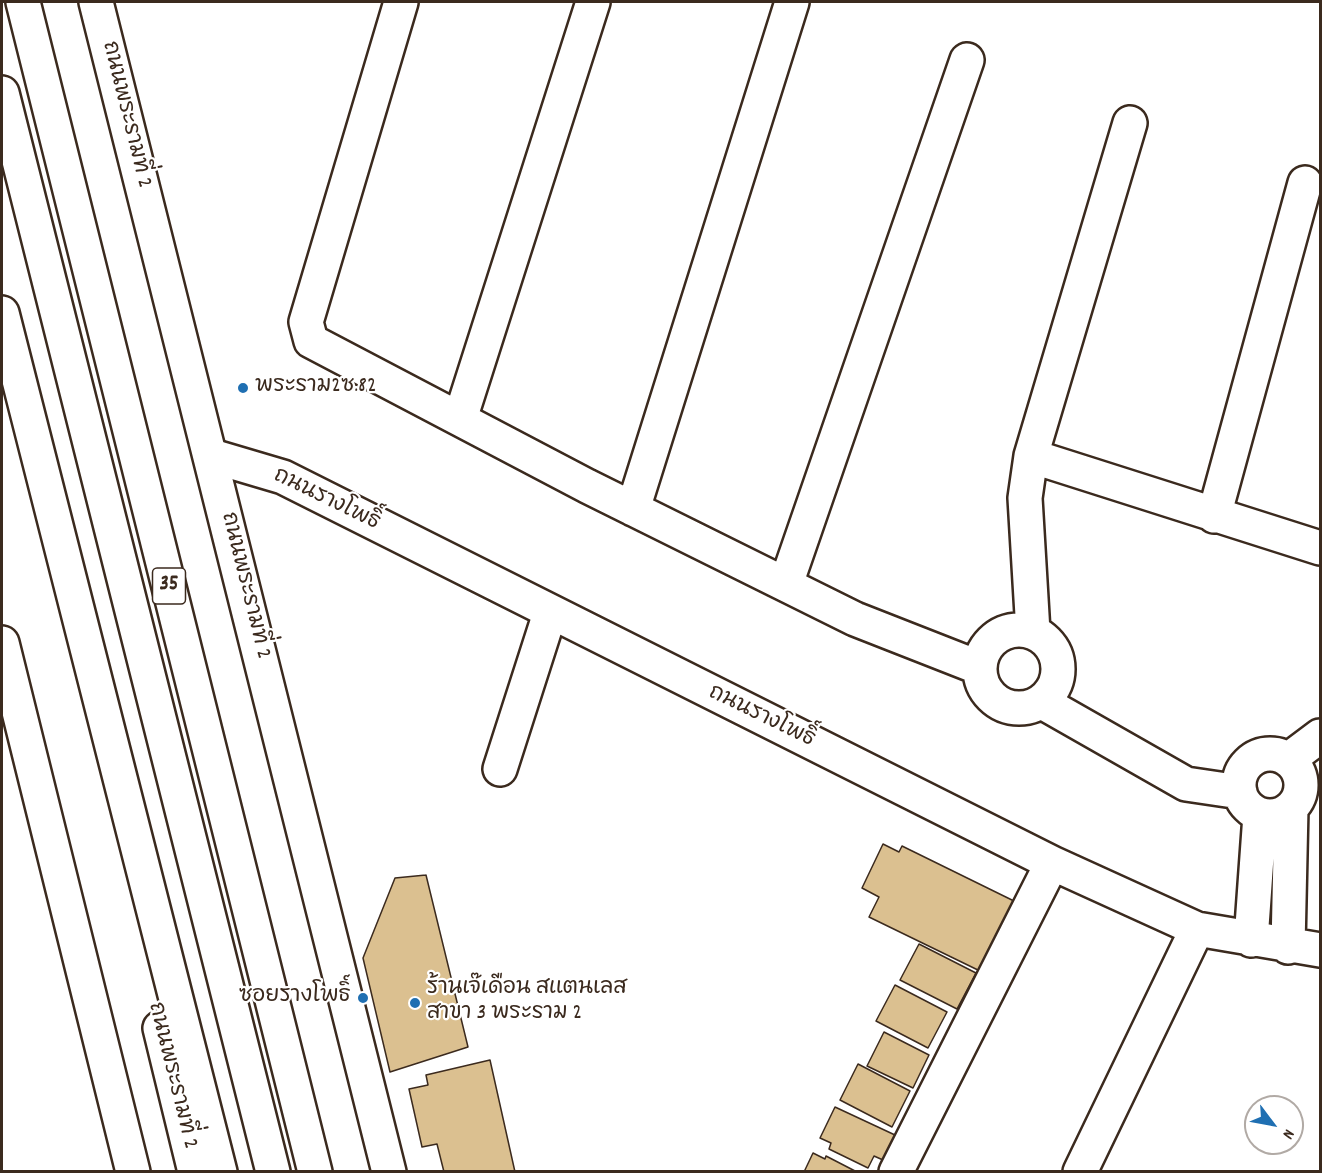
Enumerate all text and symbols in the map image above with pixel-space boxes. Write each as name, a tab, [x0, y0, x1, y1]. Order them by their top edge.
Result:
street label: ถนนพระรามที่ 2	[94, 39, 156, 191]
place label: พระราม2ซ.82	[255, 375, 377, 401]
marker: พระราม2ซ.82	[236, 381, 250, 395]
street label: ถนนรางโพธิ์	[268, 464, 384, 538]
street label: ถนนพระรามที่ 2	[213, 510, 275, 662]
road number: 35	[152, 568, 186, 604]
street label: ถนนรางโพธิ์	[703, 681, 819, 755]
place label: ร้านเจ๊เดือน สแตนเลส สาขา 3 พระราม 2	[427, 977, 626, 1028]
place label: ซอยรางโพธิ์	[239, 985, 351, 1011]
marker: ซอยรางโพธิ์	[356, 991, 370, 1005]
marker: ร้านเจ๊เดือน สแตนเลส สาขา 3 พระราม 2	[408, 996, 422, 1010]
street label: ถนนพระรามที่ 2	[140, 1000, 202, 1152]
north arrow	[1244, 1095, 1304, 1155]
text: N	[1276, 1124, 1300, 1143]

